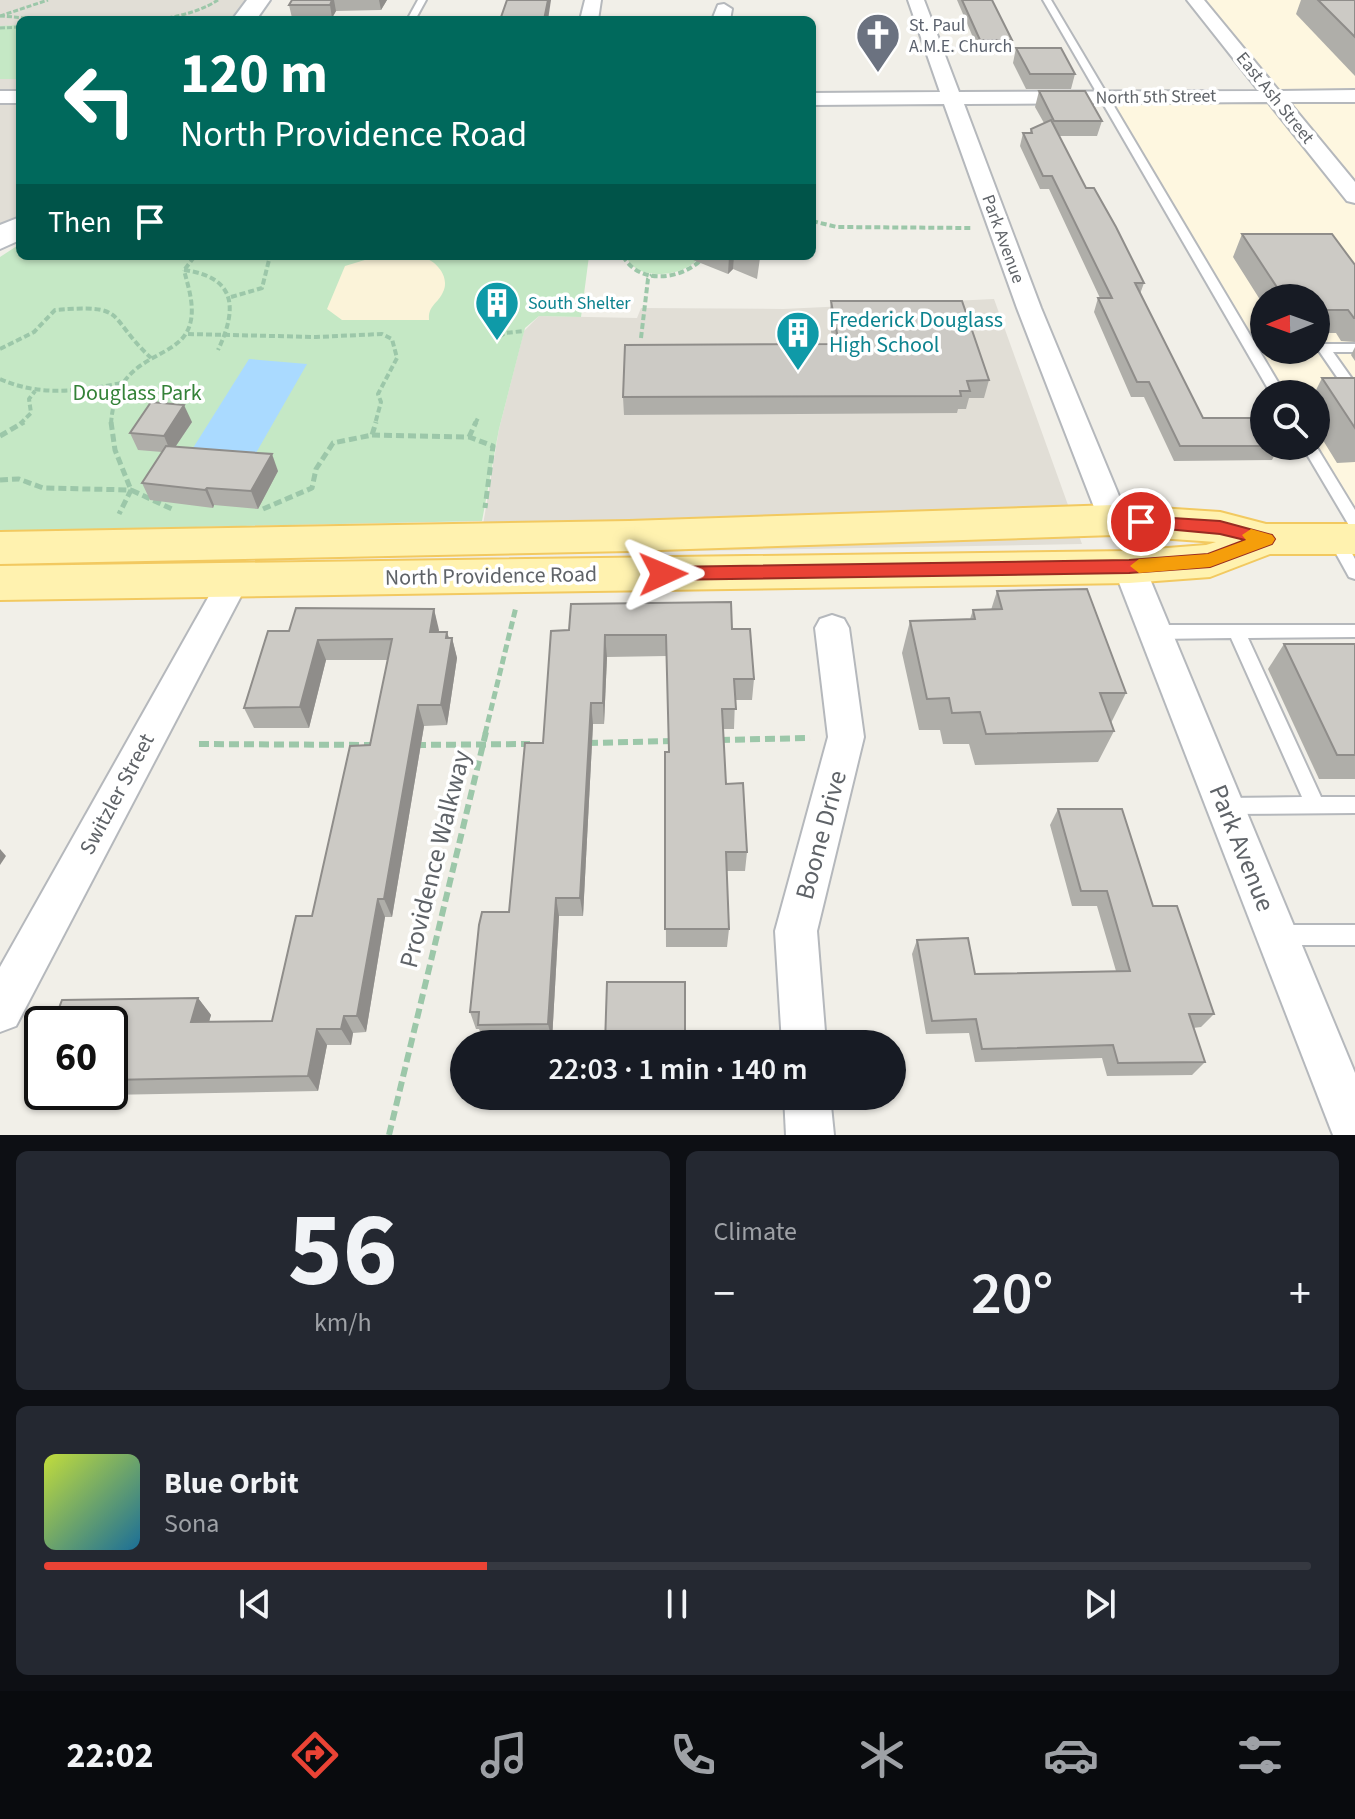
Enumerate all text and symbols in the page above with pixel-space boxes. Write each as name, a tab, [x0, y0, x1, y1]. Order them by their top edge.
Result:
church icon: St. Paul A.M.E. Church	[854, 11, 902, 74]
place label: St. Paul A.M.E. Church	[909, 13, 1012, 59]
text: 120 m	[180, 35, 328, 114]
street label: East Ash Street	[1230, 47, 1320, 149]
icon: left	[48, 48, 152, 152]
street label: North 5th Street	[1095, 83, 1217, 111]
text: North Providence Road	[180, 109, 527, 160]
street label: Park Avenue	[975, 191, 1031, 287]
icon: arrive	[128, 200, 172, 244]
text: Then	[48, 201, 112, 244]
building icon: South Shelter	[473, 279, 521, 342]
north arrow	[1250, 284, 1330, 364]
map controls	[1250, 284, 1330, 460]
place label: South Shelter	[528, 291, 631, 316]
place label: Frederick Douglass High School	[829, 304, 1003, 361]
building icon: Frederick Douglass High School	[774, 309, 822, 372]
park label: Douglass Park	[72, 377, 202, 409]
button: search	[1250, 380, 1330, 460]
pin	[1107, 488, 1175, 556]
icon: arrive	[1119, 500, 1163, 544]
position arrow	[621, 532, 705, 616]
street label: North Providence Road	[385, 558, 597, 594]
street label: Switzler Street	[72, 727, 163, 860]
street label: Providence Walkway	[390, 746, 480, 972]
street label: Boone Drive	[786, 766, 856, 904]
street label: Park Avenue	[1200, 779, 1284, 917]
speed limit sign: 60	[24, 1006, 128, 1110]
text: 22:03 · 1 min · 140 m	[548, 1048, 808, 1091]
text: 56	[288, 1178, 398, 1326]
text: Climate	[714, 1213, 797, 1250]
text: 20°	[971, 1252, 1053, 1337]
text: −	[714, 1263, 735, 1326]
text: +	[1289, 1263, 1311, 1326]
text: km/h	[314, 1304, 372, 1341]
text: Blue Orbit	[164, 1462, 299, 1505]
text: Sona	[164, 1505, 219, 1542]
icon: previous	[233, 1582, 277, 1626]
icon: pause	[655, 1582, 699, 1626]
icon: next	[1078, 1582, 1122, 1626]
icon: directions	[287, 1727, 343, 1783]
icon: music	[476, 1727, 532, 1783]
icon: phone	[665, 1727, 721, 1783]
icon: climate	[854, 1727, 910, 1783]
icon: car	[1043, 1727, 1099, 1783]
icon: filters	[1232, 1727, 1288, 1783]
text: 22:02	[67, 1730, 153, 1781]

